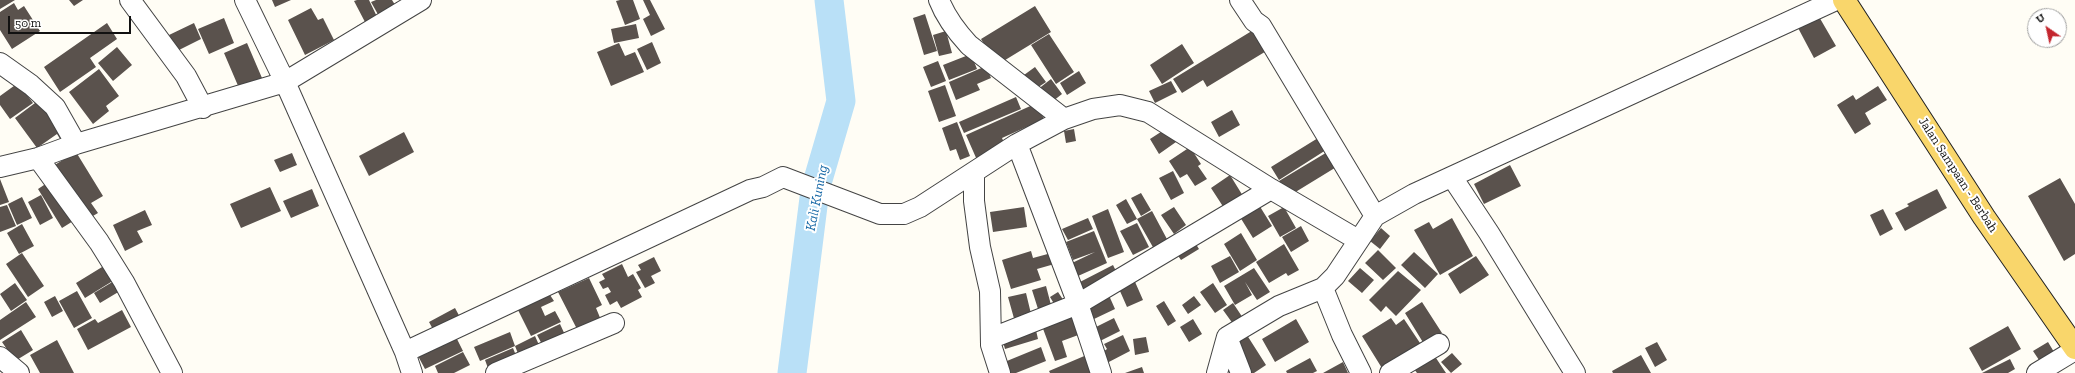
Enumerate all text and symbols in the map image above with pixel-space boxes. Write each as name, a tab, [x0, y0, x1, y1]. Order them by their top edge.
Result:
scale bar	[10, 8, 133, 34]
north arrow	[2027, 8, 2067, 48]
text: U	[2034, 11, 2047, 26]
text: 50 m	[15, 16, 41, 30]
street label: Jalan Sampaan - Berbah	[1915, 115, 2001, 235]
water label: Kali Kuning	[802, 164, 832, 232]

